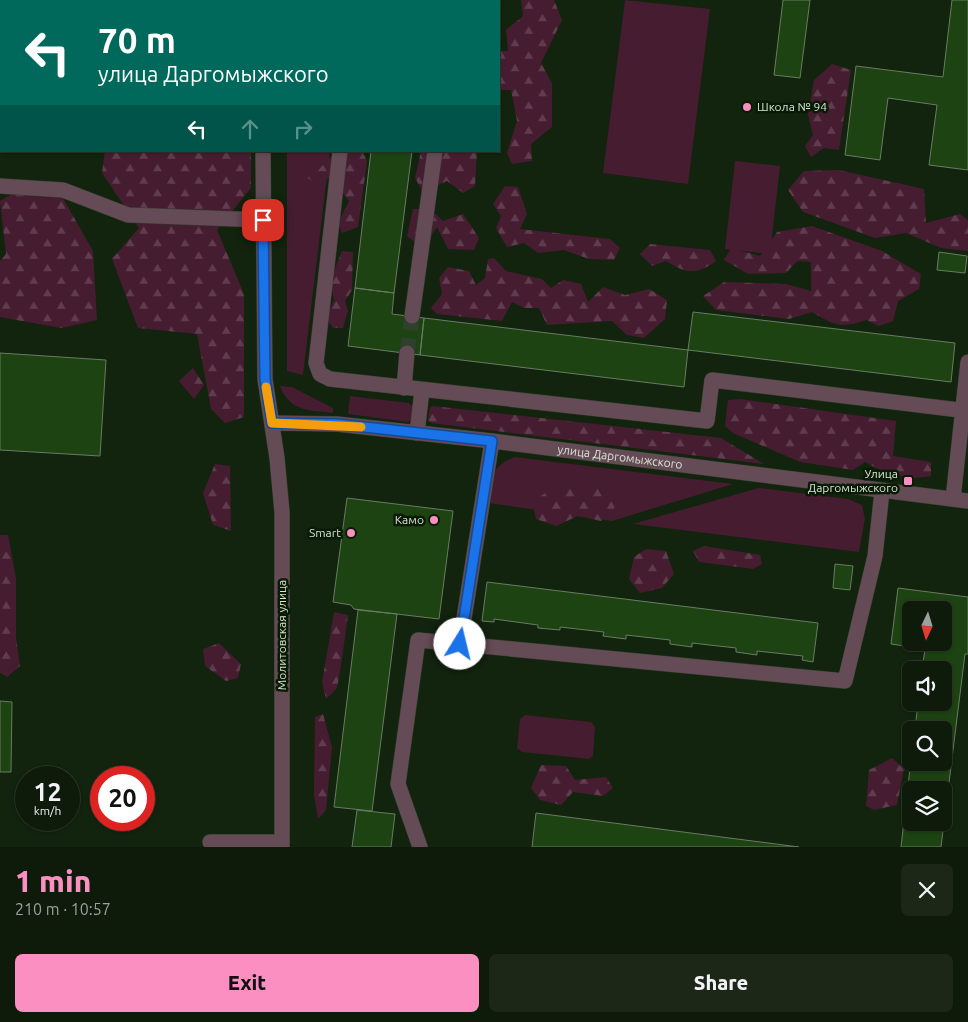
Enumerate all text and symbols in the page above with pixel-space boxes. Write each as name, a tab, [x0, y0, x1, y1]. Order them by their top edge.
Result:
icon: left	[15, 20, 80, 85]
text: 70 m	[98, 20, 176, 60]
text: улица Даргомыжского	[98, 61, 329, 86]
place label: Школа № 94	[757, 100, 827, 113]
marker: Школа № 94	[741, 101, 753, 113]
icon: left	[183, 115, 211, 143]
icon: ahead	[236, 115, 264, 143]
icon: right	[289, 115, 317, 143]
pin	[242, 199, 284, 241]
icon: arrive	[249, 206, 277, 234]
street label: улица Даргомыжского	[557, 442, 683, 471]
place label: Улица Даргомыжского	[808, 467, 898, 494]
marker: Улица Даргомыжского	[902, 475, 914, 487]
place label: Камо	[395, 513, 424, 526]
marker: Камо	[428, 514, 440, 526]
place label: Smart	[309, 526, 341, 539]
marker: Smart	[345, 527, 357, 539]
street label: Молитовская улица	[275, 580, 288, 690]
north arrow	[902, 601, 952, 651]
map controls	[902, 601, 952, 831]
position arrow	[433, 617, 485, 669]
button: sound	[902, 661, 952, 711]
button: search	[902, 721, 952, 771]
speed limit sign: 20	[90, 766, 155, 831]
text: 12	[33, 778, 62, 806]
button: layers	[902, 781, 952, 831]
text: km/h	[34, 804, 61, 817]
text: 1 min	[15, 864, 91, 898]
button: close	[901, 864, 953, 916]
text: 210 m · 10:57	[15, 900, 111, 918]
button: Exit	[15, 954, 479, 1012]
button: Share	[489, 954, 953, 1012]

